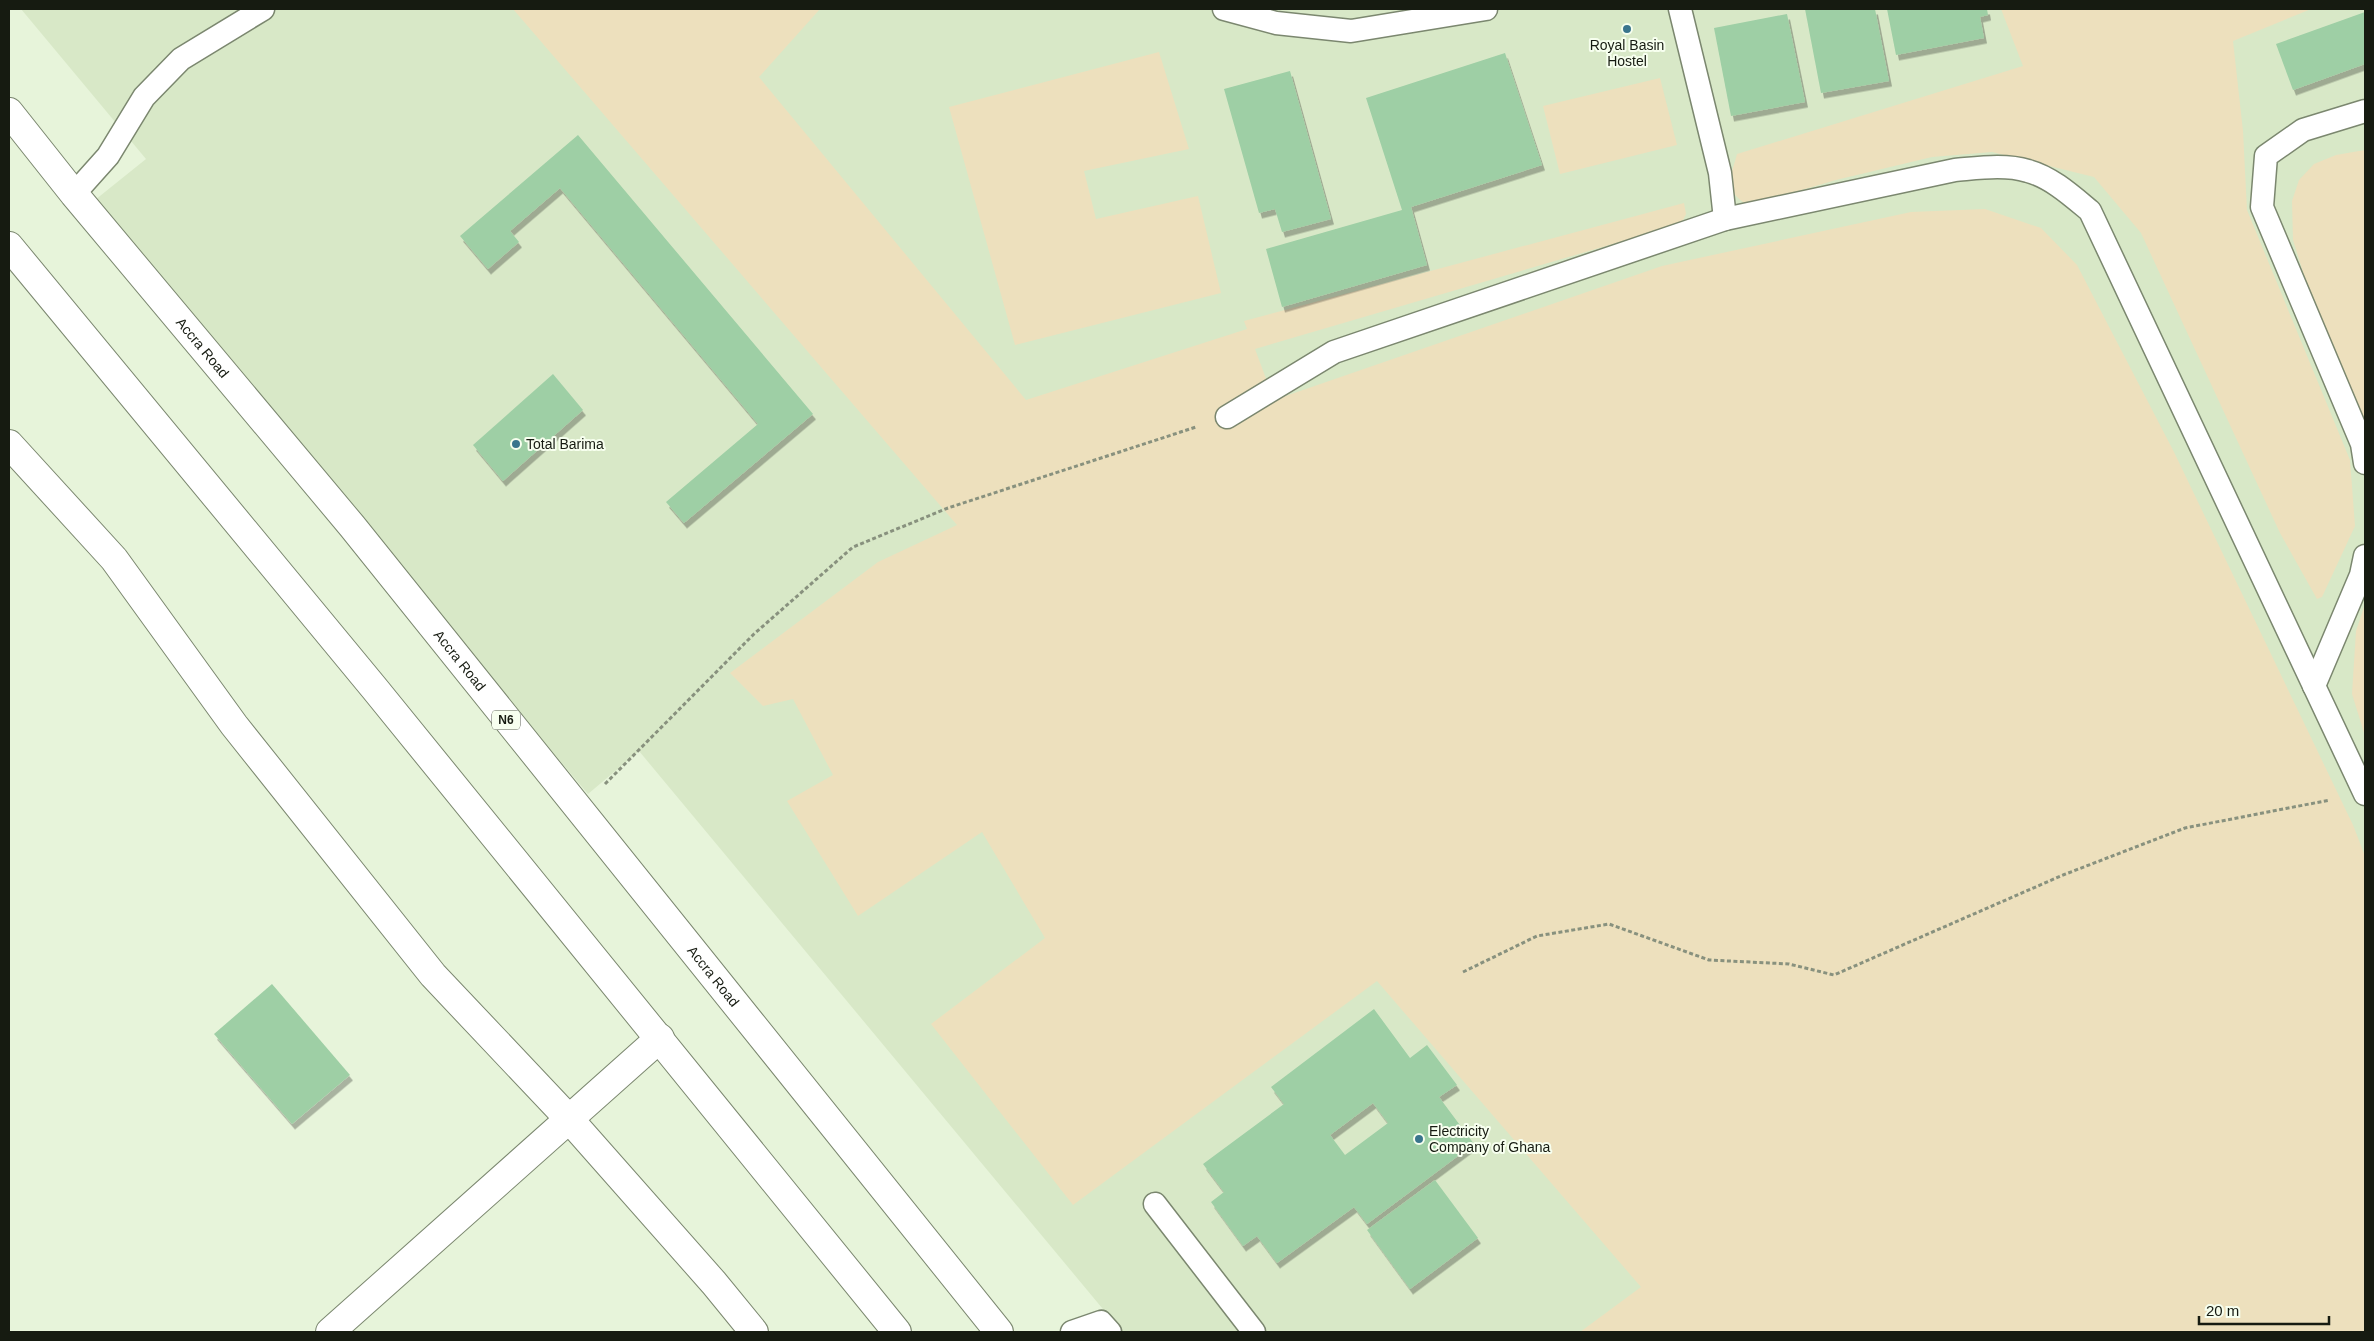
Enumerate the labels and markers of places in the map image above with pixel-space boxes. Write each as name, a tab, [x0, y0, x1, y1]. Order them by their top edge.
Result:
marker: Royal Basin Hostel	[1621, 23, 1633, 35]
place label: Royal Basin Hostel	[1590, 37, 1664, 69]
place label: Total Barima	[526, 436, 604, 452]
marker: Total Barima	[510, 438, 522, 450]
place label: Electricity Company of Ghana	[1429, 1123, 1551, 1155]
marker: Electricity Company of Ghana	[1413, 1133, 1425, 1145]

